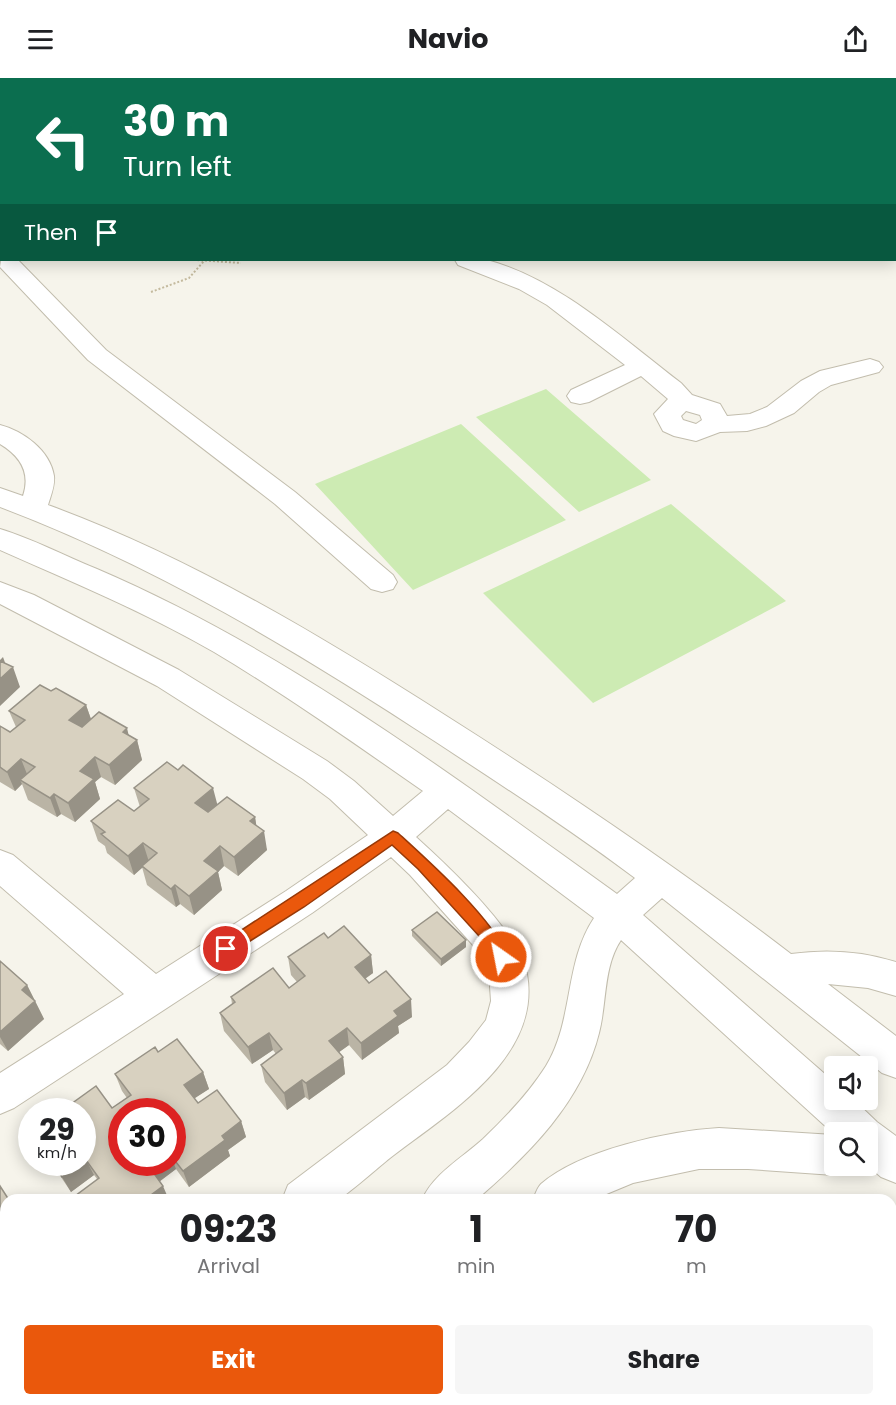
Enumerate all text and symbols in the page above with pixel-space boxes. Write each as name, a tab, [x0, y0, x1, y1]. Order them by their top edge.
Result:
text: Navio	[408, 20, 488, 57]
icon: menu	[24, 23, 57, 56]
icon: share	[839, 23, 872, 56]
text: 30 m	[123, 92, 229, 151]
icon: left	[24, 102, 102, 180]
text: Turn left	[123, 148, 232, 185]
icon: arrive	[90, 216, 123, 249]
text: Then	[24, 217, 78, 248]
pin	[200, 923, 251, 974]
position arrow	[469, 925, 533, 989]
icon: arrive	[209, 932, 242, 965]
map controls	[824, 1056, 878, 1176]
button: sound	[824, 1056, 878, 1110]
speed limit sign: 30	[108, 1098, 186, 1176]
text: 29	[39, 1108, 75, 1151]
button: search	[824, 1122, 878, 1176]
text: km/h	[37, 1142, 77, 1163]
text: 09:23	[179, 1204, 278, 1255]
text: 1	[469, 1204, 483, 1255]
text: 70	[675, 1204, 718, 1255]
text: Arrival	[197, 1252, 260, 1280]
text: min	[457, 1252, 495, 1280]
text: m	[686, 1252, 707, 1280]
button: Exit	[24, 1325, 443, 1394]
button: Share	[455, 1325, 873, 1394]

